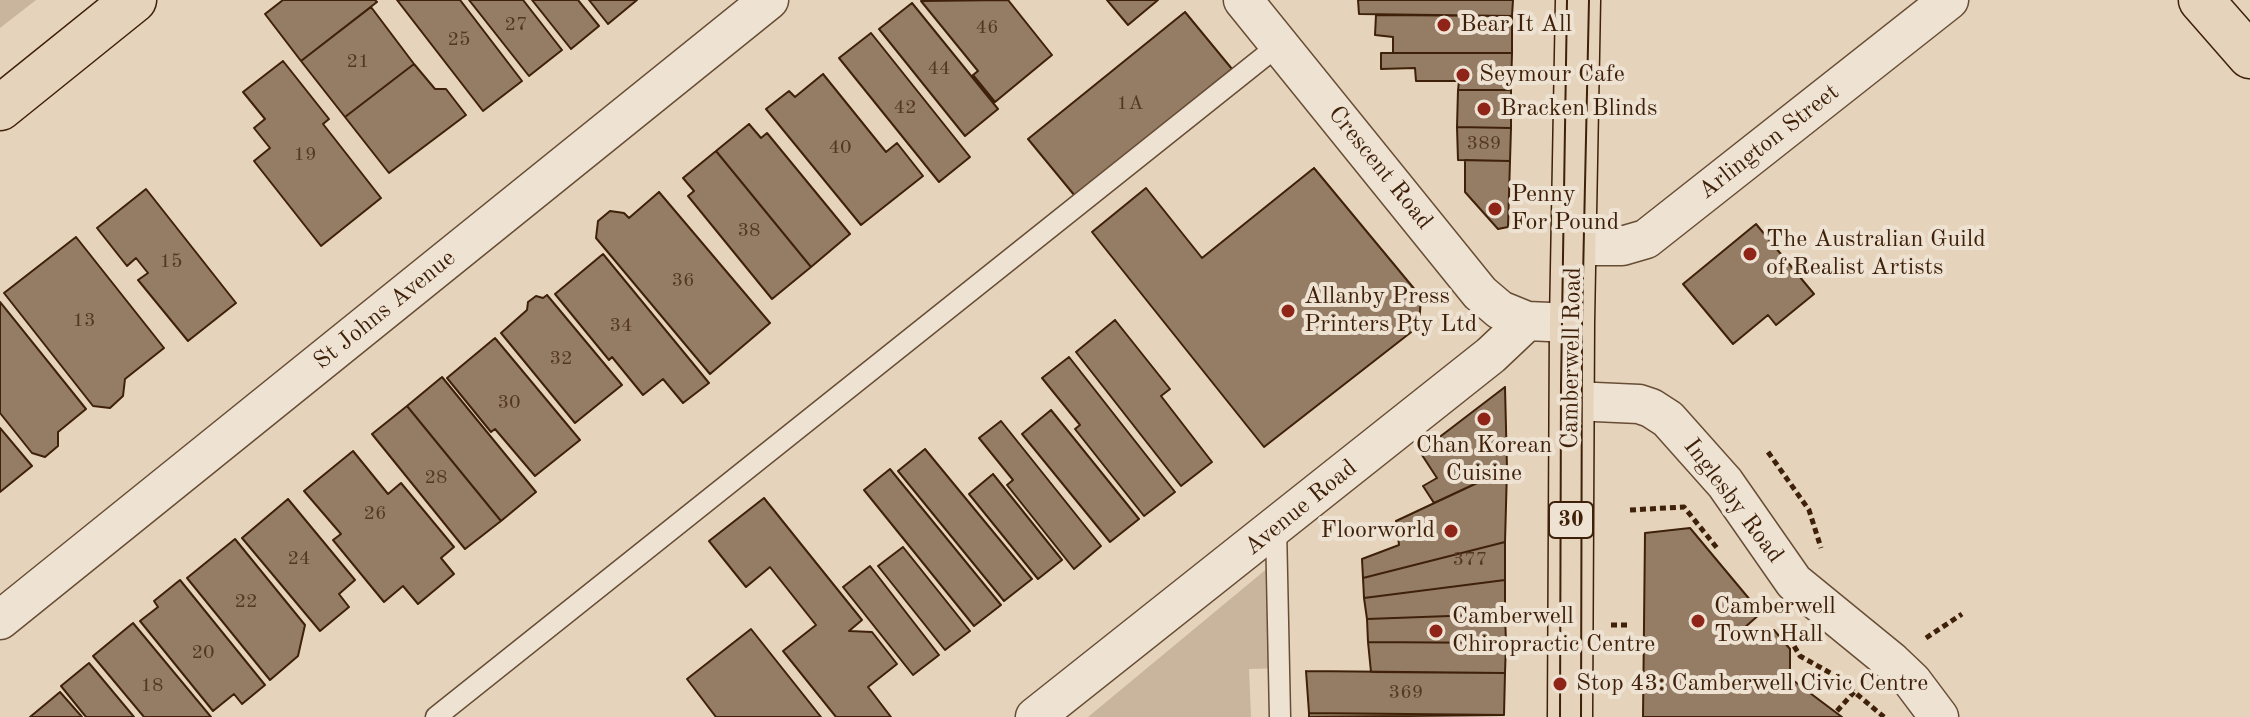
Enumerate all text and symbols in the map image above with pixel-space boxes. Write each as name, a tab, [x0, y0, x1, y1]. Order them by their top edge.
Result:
place label: Bear It All	[1460, 11, 1572, 39]
house number: 27	[504, 13, 528, 37]
house number: 46	[975, 16, 999, 40]
marker: Bear It All	[1435, 16, 1453, 34]
house number: 25	[447, 28, 471, 52]
house number: 21	[346, 50, 370, 74]
house number: 44	[927, 57, 951, 81]
place label: Seymour Cafe	[1479, 61, 1625, 89]
marker: Seymour Cafe	[1454, 66, 1472, 84]
street label: Arlington Street	[1693, 78, 1845, 206]
house number: 1A	[1117, 92, 1143, 116]
place label: Bracken Blinds	[1500, 95, 1657, 123]
house number: 42	[893, 96, 917, 120]
street label: Crescent Road	[1321, 100, 1439, 236]
marker: Bracken Blinds	[1475, 100, 1493, 118]
house number: 389	[1467, 132, 1501, 156]
house number: 40	[828, 136, 852, 160]
house number: 19	[293, 143, 317, 167]
place label: Penny For Pound	[1511, 181, 1619, 237]
marker: Penny For Pound	[1486, 200, 1504, 218]
house number: 38	[737, 219, 761, 243]
place label: The Australian Guild of Realist Artists	[1766, 226, 1986, 282]
street label: St Johns Avenue	[308, 244, 462, 376]
marker: The Australian Guild of Realist Artists	[1741, 245, 1759, 263]
house number: 15	[159, 250, 183, 274]
street label: Camberwell Road	[1556, 267, 1588, 449]
house number: 36	[671, 269, 695, 293]
place label: Allanby Press Printers Pty Ltd	[1304, 283, 1477, 339]
marker: Allanby Press Printers Pty Ltd	[1279, 302, 1297, 320]
house number: 13	[72, 309, 96, 333]
house number: 34	[609, 314, 633, 338]
house number: 32	[549, 347, 573, 371]
house number: 30	[497, 391, 521, 415]
marker: Chan Korean Cuisine	[1475, 410, 1493, 428]
place label: Chan Korean Cuisine	[1416, 432, 1552, 488]
street label: Inglesby Road	[1677, 433, 1789, 569]
street label: Avenue Road	[1239, 454, 1363, 562]
house number: 28	[424, 466, 448, 490]
house number: 26	[363, 502, 387, 526]
road number: 30	[1549, 502, 1593, 538]
place label: Floorworld	[1320, 517, 1435, 545]
marker: Floorworld	[1442, 522, 1460, 540]
house number: 24	[287, 547, 311, 571]
house number: 377	[1453, 548, 1487, 572]
house number: 22	[234, 590, 258, 614]
place label: Camberwell Town Hall	[1714, 593, 1836, 649]
place label: Camberwell Chiropractic Centre	[1452, 603, 1655, 659]
marker: Camberwell Town Hall	[1689, 612, 1707, 630]
marker: Camberwell Chiropractic Centre	[1427, 622, 1445, 640]
house number: 20	[191, 641, 215, 665]
place label: Stop 43: Camberwell Civic Centre	[1576, 670, 1928, 698]
house number: 18	[140, 674, 164, 698]
marker: Stop 43: Camberwell Civic Centre	[1551, 675, 1569, 693]
house number: 369	[1389, 681, 1423, 705]

